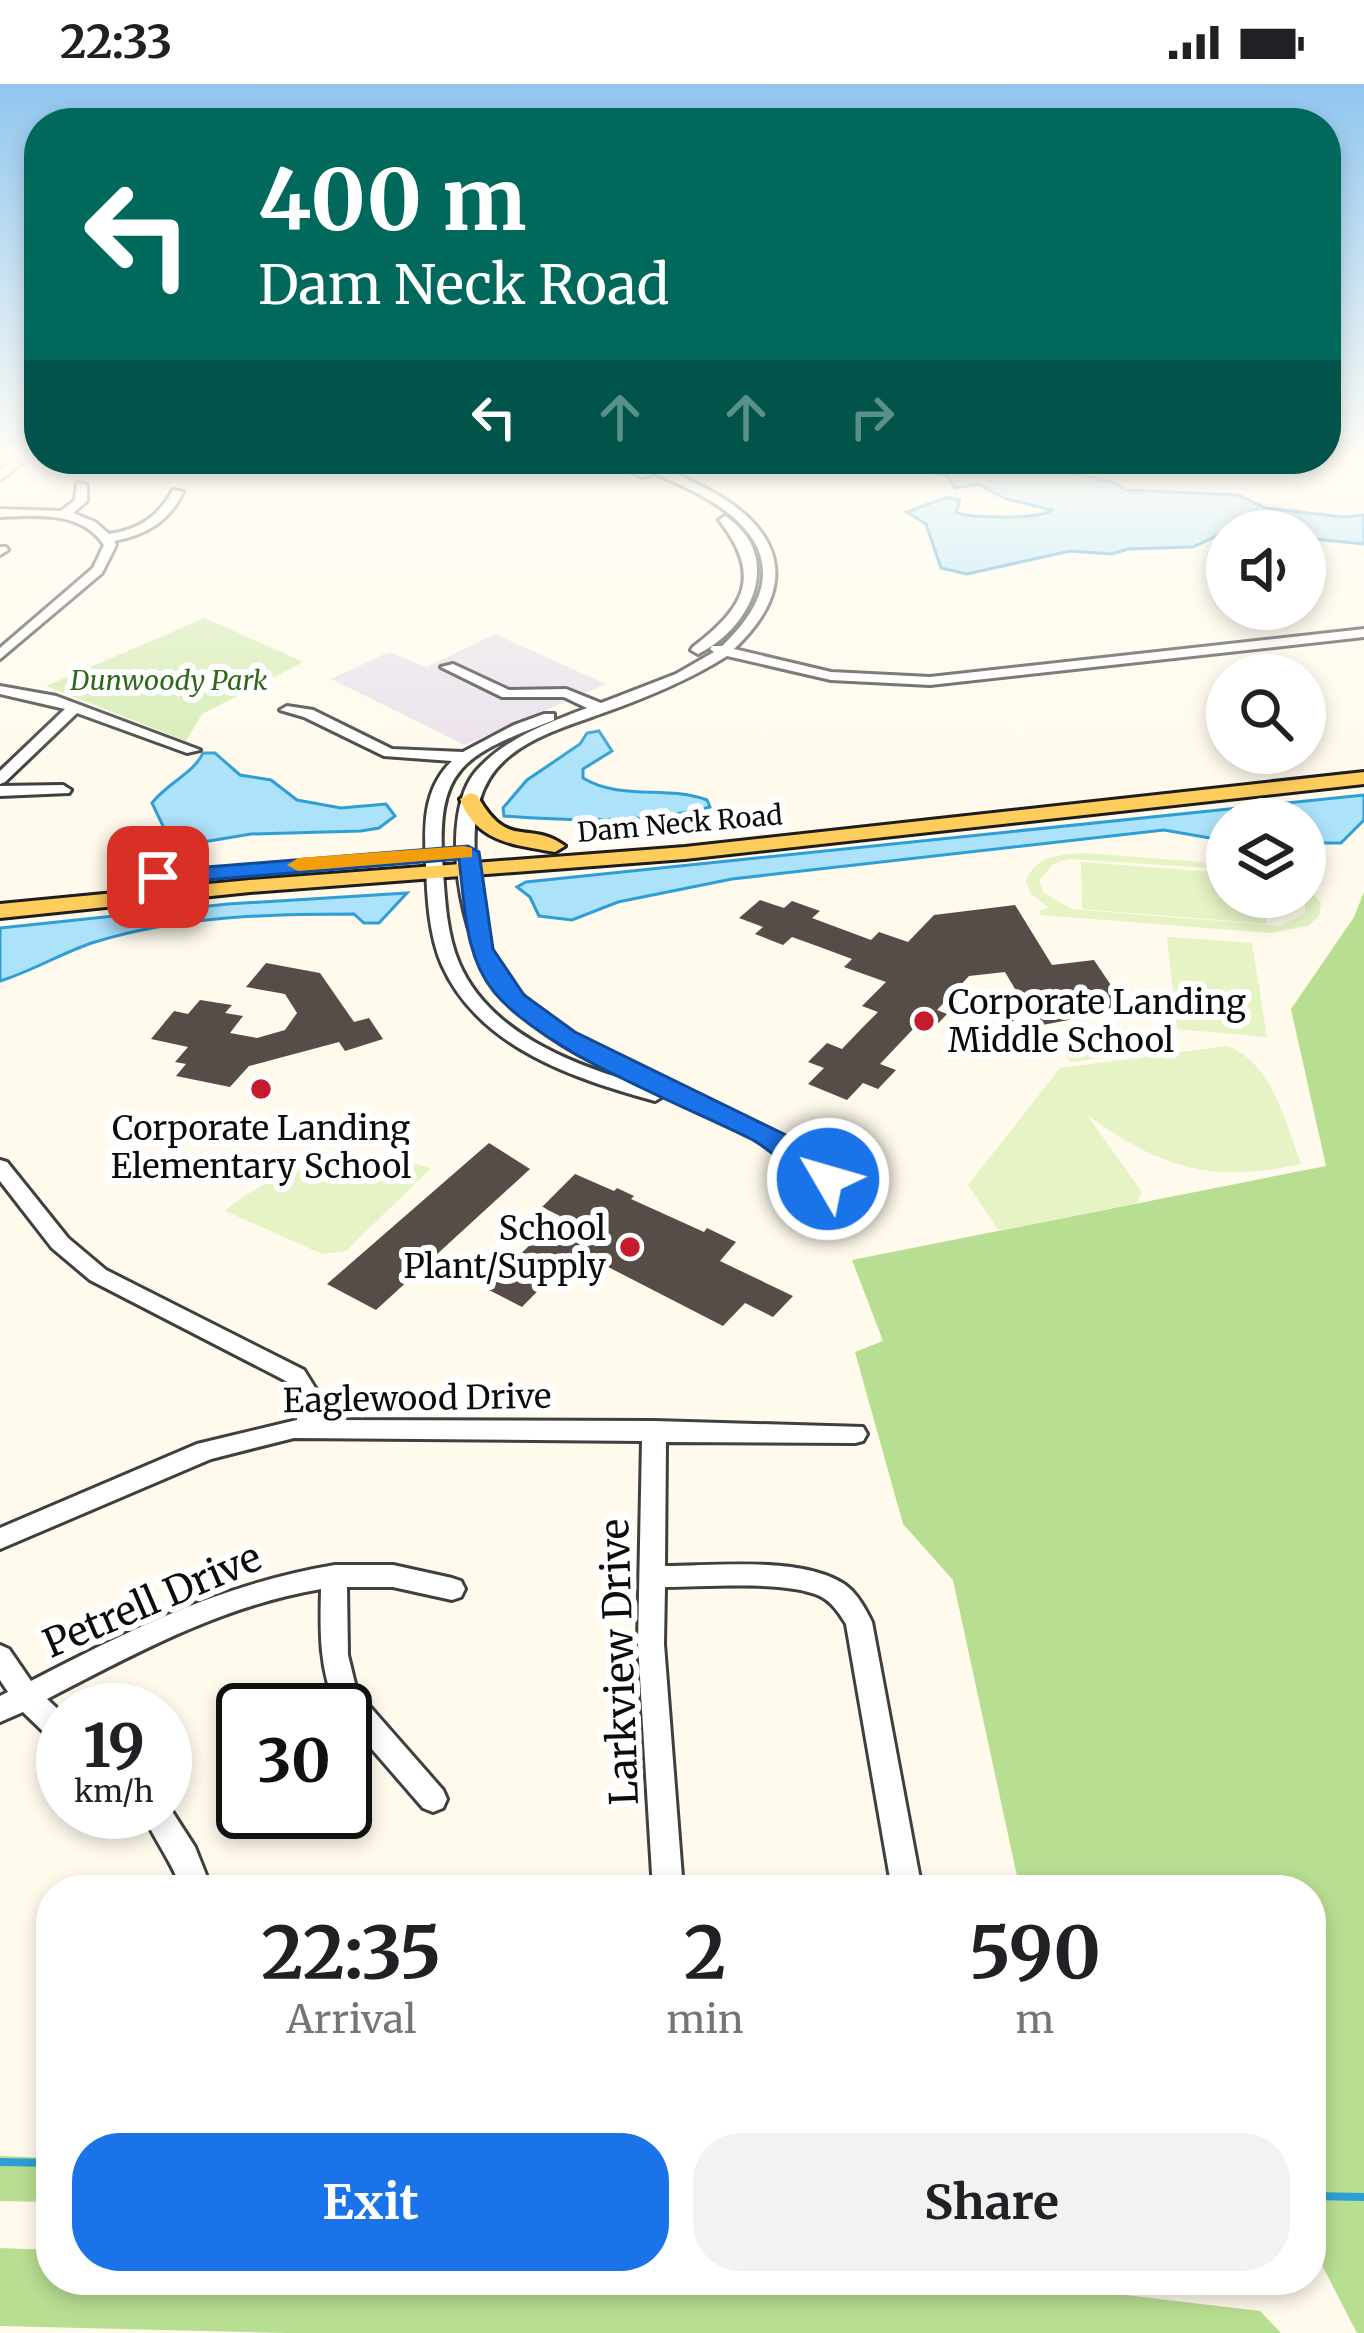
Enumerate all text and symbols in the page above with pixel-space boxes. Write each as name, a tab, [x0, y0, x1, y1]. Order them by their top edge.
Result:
text: 22:33	[60, 14, 172, 70]
text: 400 m	[258, 147, 526, 253]
icon: left	[60, 156, 216, 312]
text: Dam Neck Road	[258, 251, 669, 319]
icon: left	[461, 384, 527, 450]
icon: ahead	[587, 384, 653, 450]
icon: ahead	[713, 384, 779, 450]
icon: right	[839, 384, 905, 450]
map controls	[1206, 510, 1326, 918]
button: sound	[1206, 510, 1326, 630]
button: search	[1206, 654, 1326, 774]
park label: Dunwoody Park	[69, 663, 268, 697]
street label: Dam Neck Road	[576, 797, 784, 849]
button: layers	[1206, 798, 1326, 918]
pin	[107, 826, 209, 928]
icon: arrive	[125, 844, 191, 910]
place label: Corporate Landing Middle School	[948, 982, 1246, 1061]
marker: Corporate Landing Middle School	[911, 1008, 937, 1034]
marker: Corporate Landing Elementary School	[248, 1076, 274, 1102]
place label: Corporate Landing Elementary School	[111, 1108, 411, 1187]
position arrow	[765, 1116, 891, 1242]
place label: School Plant/Supply	[403, 1208, 607, 1287]
marker: School Plant/Supply	[617, 1234, 643, 1260]
street label: Eaglewood Drive	[282, 1376, 552, 1421]
street label: Larkview Drive	[590, 1518, 649, 1806]
street label: Petrell Drive	[36, 1533, 268, 1668]
speed limit sign: 30	[216, 1683, 372, 1839]
text: 19	[83, 1708, 145, 1783]
text: km/h	[74, 1772, 154, 1810]
text: 22:35	[261, 1907, 441, 1998]
text: 2	[684, 1907, 726, 1998]
text: 590	[969, 1907, 1101, 1998]
text: Arrival	[286, 1995, 416, 2044]
text: min	[666, 1995, 744, 2044]
text: m	[1015, 1995, 1054, 2044]
button: Exit	[72, 2133, 669, 2271]
button: Share	[693, 2133, 1290, 2271]

